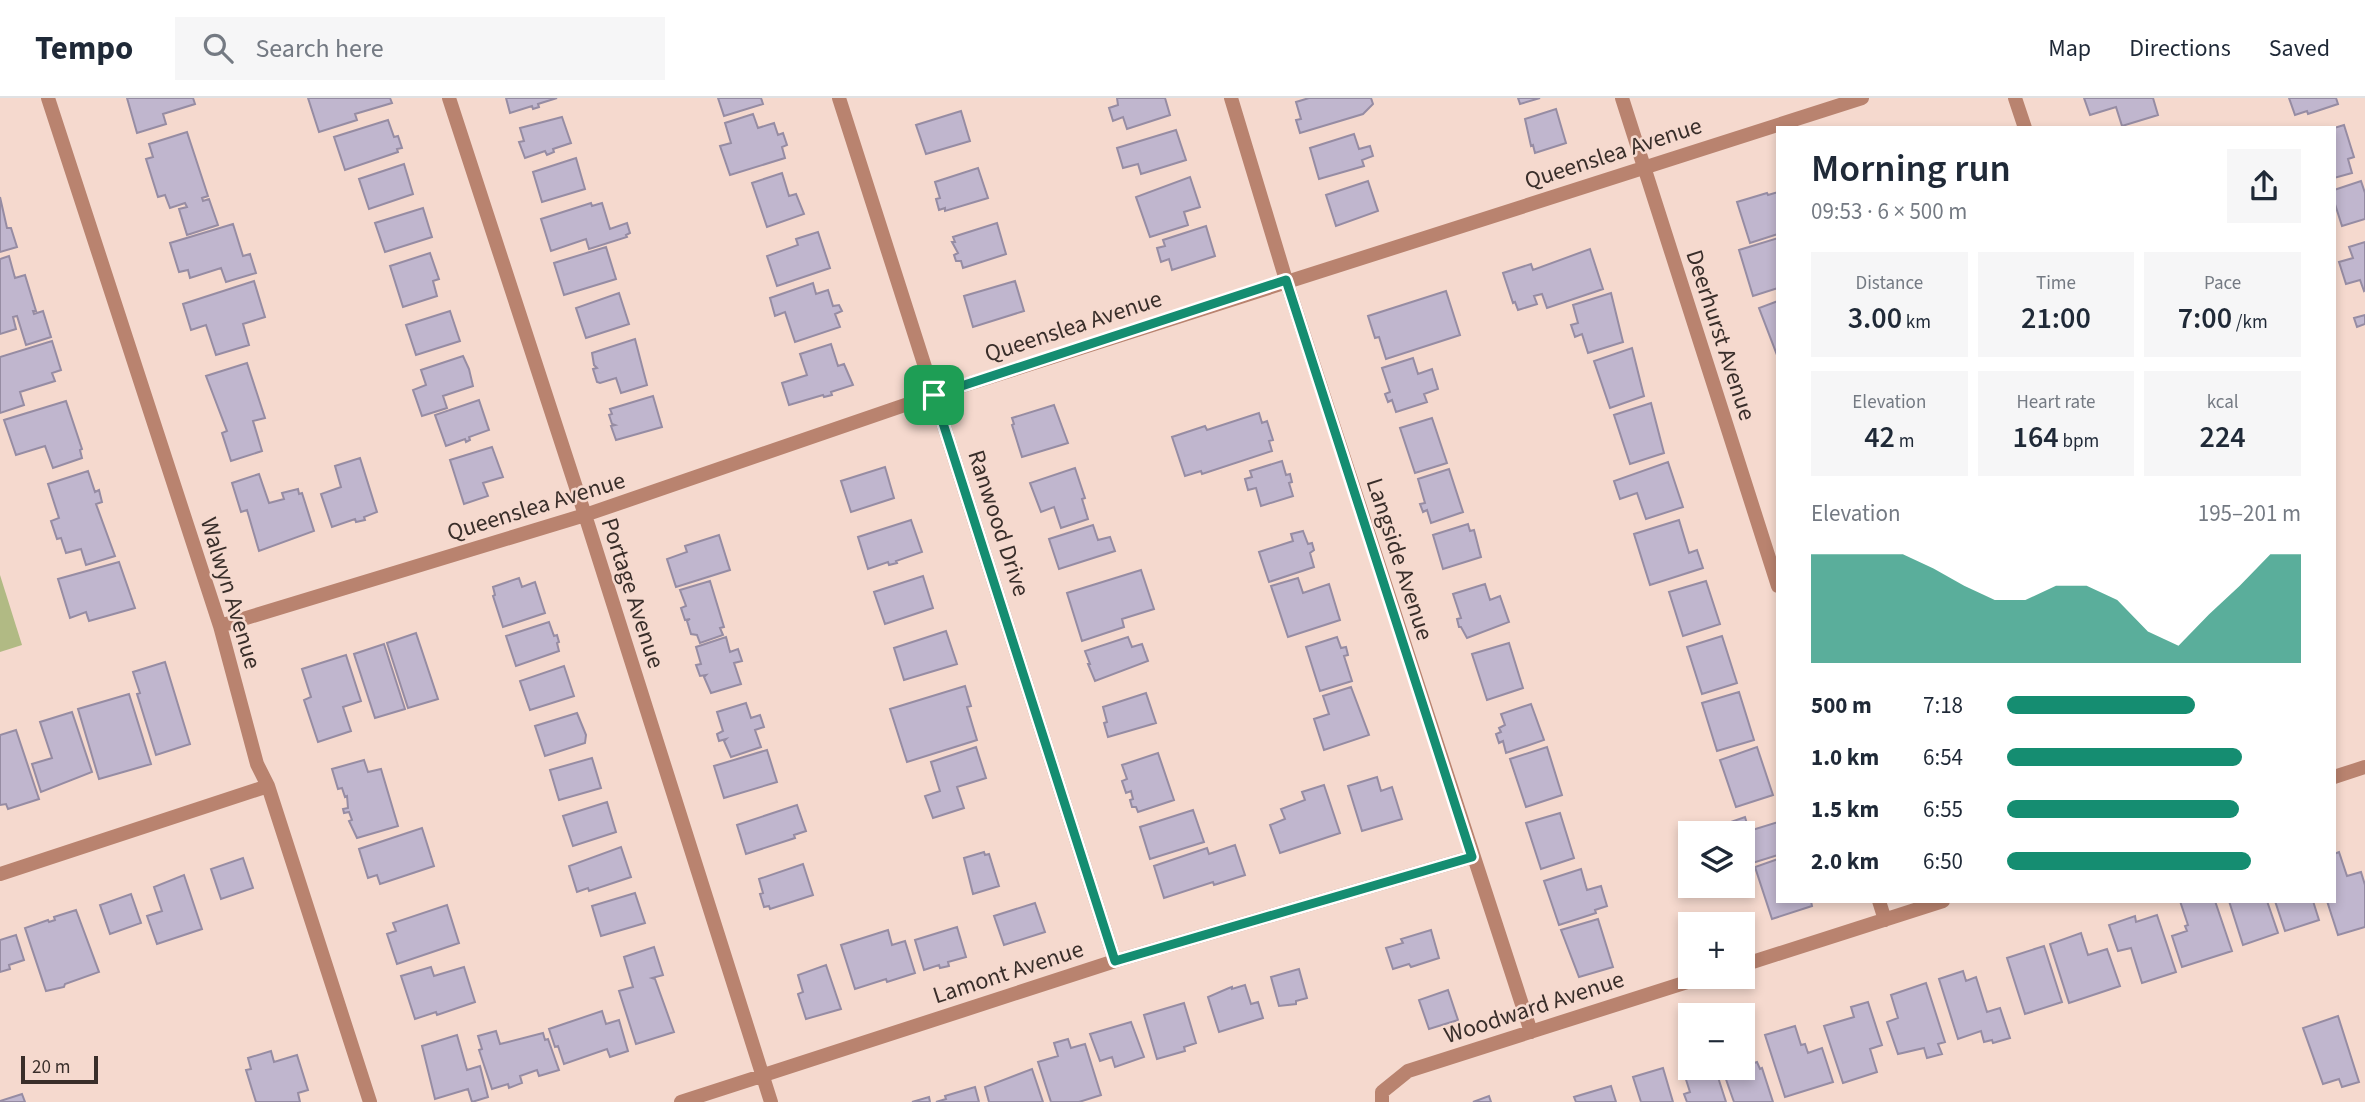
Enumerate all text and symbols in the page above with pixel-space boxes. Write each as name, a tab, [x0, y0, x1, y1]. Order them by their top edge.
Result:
search box	[175, 17, 665, 80]
text: Tempo	[35, 25, 133, 72]
icon: search	[199, 29, 237, 67]
text: Search here	[255, 30, 384, 67]
text: Map	[2048, 31, 2091, 66]
text: Directions	[2129, 31, 2231, 66]
text: Saved	[2269, 31, 2330, 66]
street label: Queenslea Avenue	[1520, 108, 1706, 199]
text: Morning run	[1811, 142, 2011, 196]
button: share	[2227, 149, 2301, 223]
text: 09:53 · 6 × 500 m	[1811, 195, 1967, 228]
street label: Deerhurst Avenue	[1676, 245, 1765, 425]
text: Distance	[1856, 270, 1923, 297]
text: Time	[2036, 270, 2076, 297]
text: Pace	[2204, 270, 2241, 297]
street label: Queenslea Avenue	[980, 281, 1166, 372]
text: 3.00	[1848, 297, 1902, 340]
text: 21:00	[2021, 297, 2091, 340]
text: 7:00	[2178, 297, 2232, 340]
text: km	[1902, 309, 1931, 336]
text: /km	[2232, 309, 2268, 336]
pin	[904, 365, 964, 425]
icon: arrive	[915, 376, 953, 414]
text: Elevation	[1852, 389, 1926, 416]
text: Heart rate	[2016, 389, 2095, 416]
text: kcal	[2207, 389, 2239, 416]
text: 42	[1864, 416, 1895, 459]
text: 164	[2013, 416, 2059, 459]
text: 224	[2200, 416, 2246, 459]
text: m	[1895, 428, 1915, 455]
text: bpm	[2059, 428, 2099, 455]
street label: Ranwood Drive	[958, 445, 1039, 601]
street label: Queenslea Avenue	[443, 463, 630, 550]
street label: Langside Avenue	[1357, 473, 1442, 645]
text: Elevation	[1811, 497, 1901, 530]
text: 195–201 m	[2198, 497, 2301, 530]
street label: Walwyn Avenue	[191, 513, 270, 673]
street label: Portage Avenue	[592, 513, 673, 673]
text: 500 m	[1811, 689, 1872, 722]
text: 7:18	[1923, 689, 1963, 722]
text: 1.0 km	[1811, 741, 1879, 774]
text: 6:54	[1923, 741, 1963, 774]
text: 1.5 km	[1811, 793, 1879, 826]
text: 6:55	[1923, 793, 1963, 826]
map controls	[1678, 821, 1755, 1080]
button: layers	[1678, 821, 1755, 898]
text: 2.0 km	[1811, 845, 1879, 878]
text: 6:50	[1923, 845, 1963, 878]
button: +	[1678, 912, 1755, 989]
street label: Lamont Avenue	[928, 932, 1088, 1013]
street label: Woodward Avenue	[1440, 962, 1629, 1053]
button: −	[1678, 1003, 1755, 1080]
scale bar	[21, 1053, 98, 1085]
text: 20 m	[32, 1054, 70, 1081]

